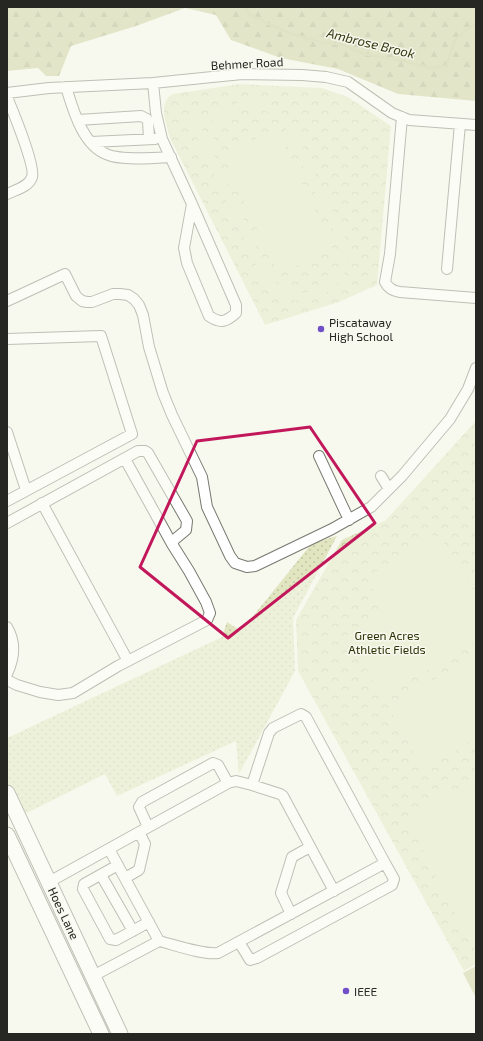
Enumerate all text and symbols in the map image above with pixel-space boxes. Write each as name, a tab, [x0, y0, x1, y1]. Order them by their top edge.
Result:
water label: Ambrose Brook	[324, 24, 417, 62]
street label: Behmer Road	[210, 54, 284, 72]
place label: Piscataway High School	[329, 315, 394, 343]
marker: Piscataway High School	[316, 324, 326, 334]
park label: Green Acres Athletic Fields	[348, 628, 426, 656]
street label: Hoes Lane	[46, 885, 82, 941]
place label: IEEE	[354, 984, 378, 998]
marker: IEEE	[341, 986, 351, 996]

